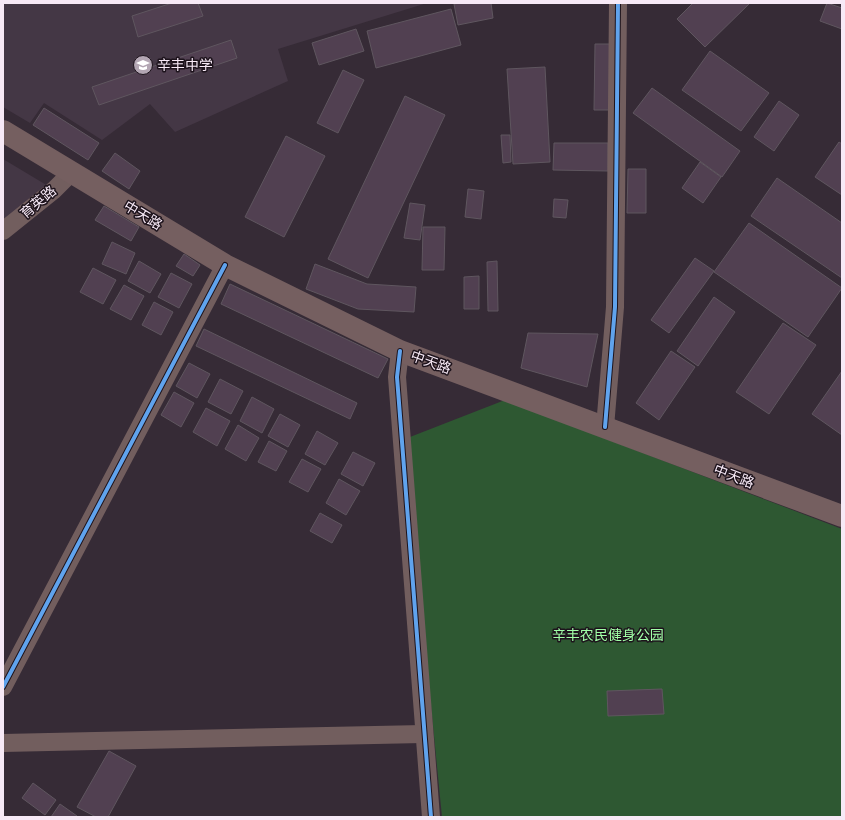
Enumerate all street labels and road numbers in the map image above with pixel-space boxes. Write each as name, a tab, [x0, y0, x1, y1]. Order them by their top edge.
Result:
street label: 育英路	[15, 181, 60, 222]
street label: 中天路	[120, 196, 166, 234]
street label: 中天路	[408, 345, 454, 378]
street label: 中天路	[711, 459, 757, 492]

